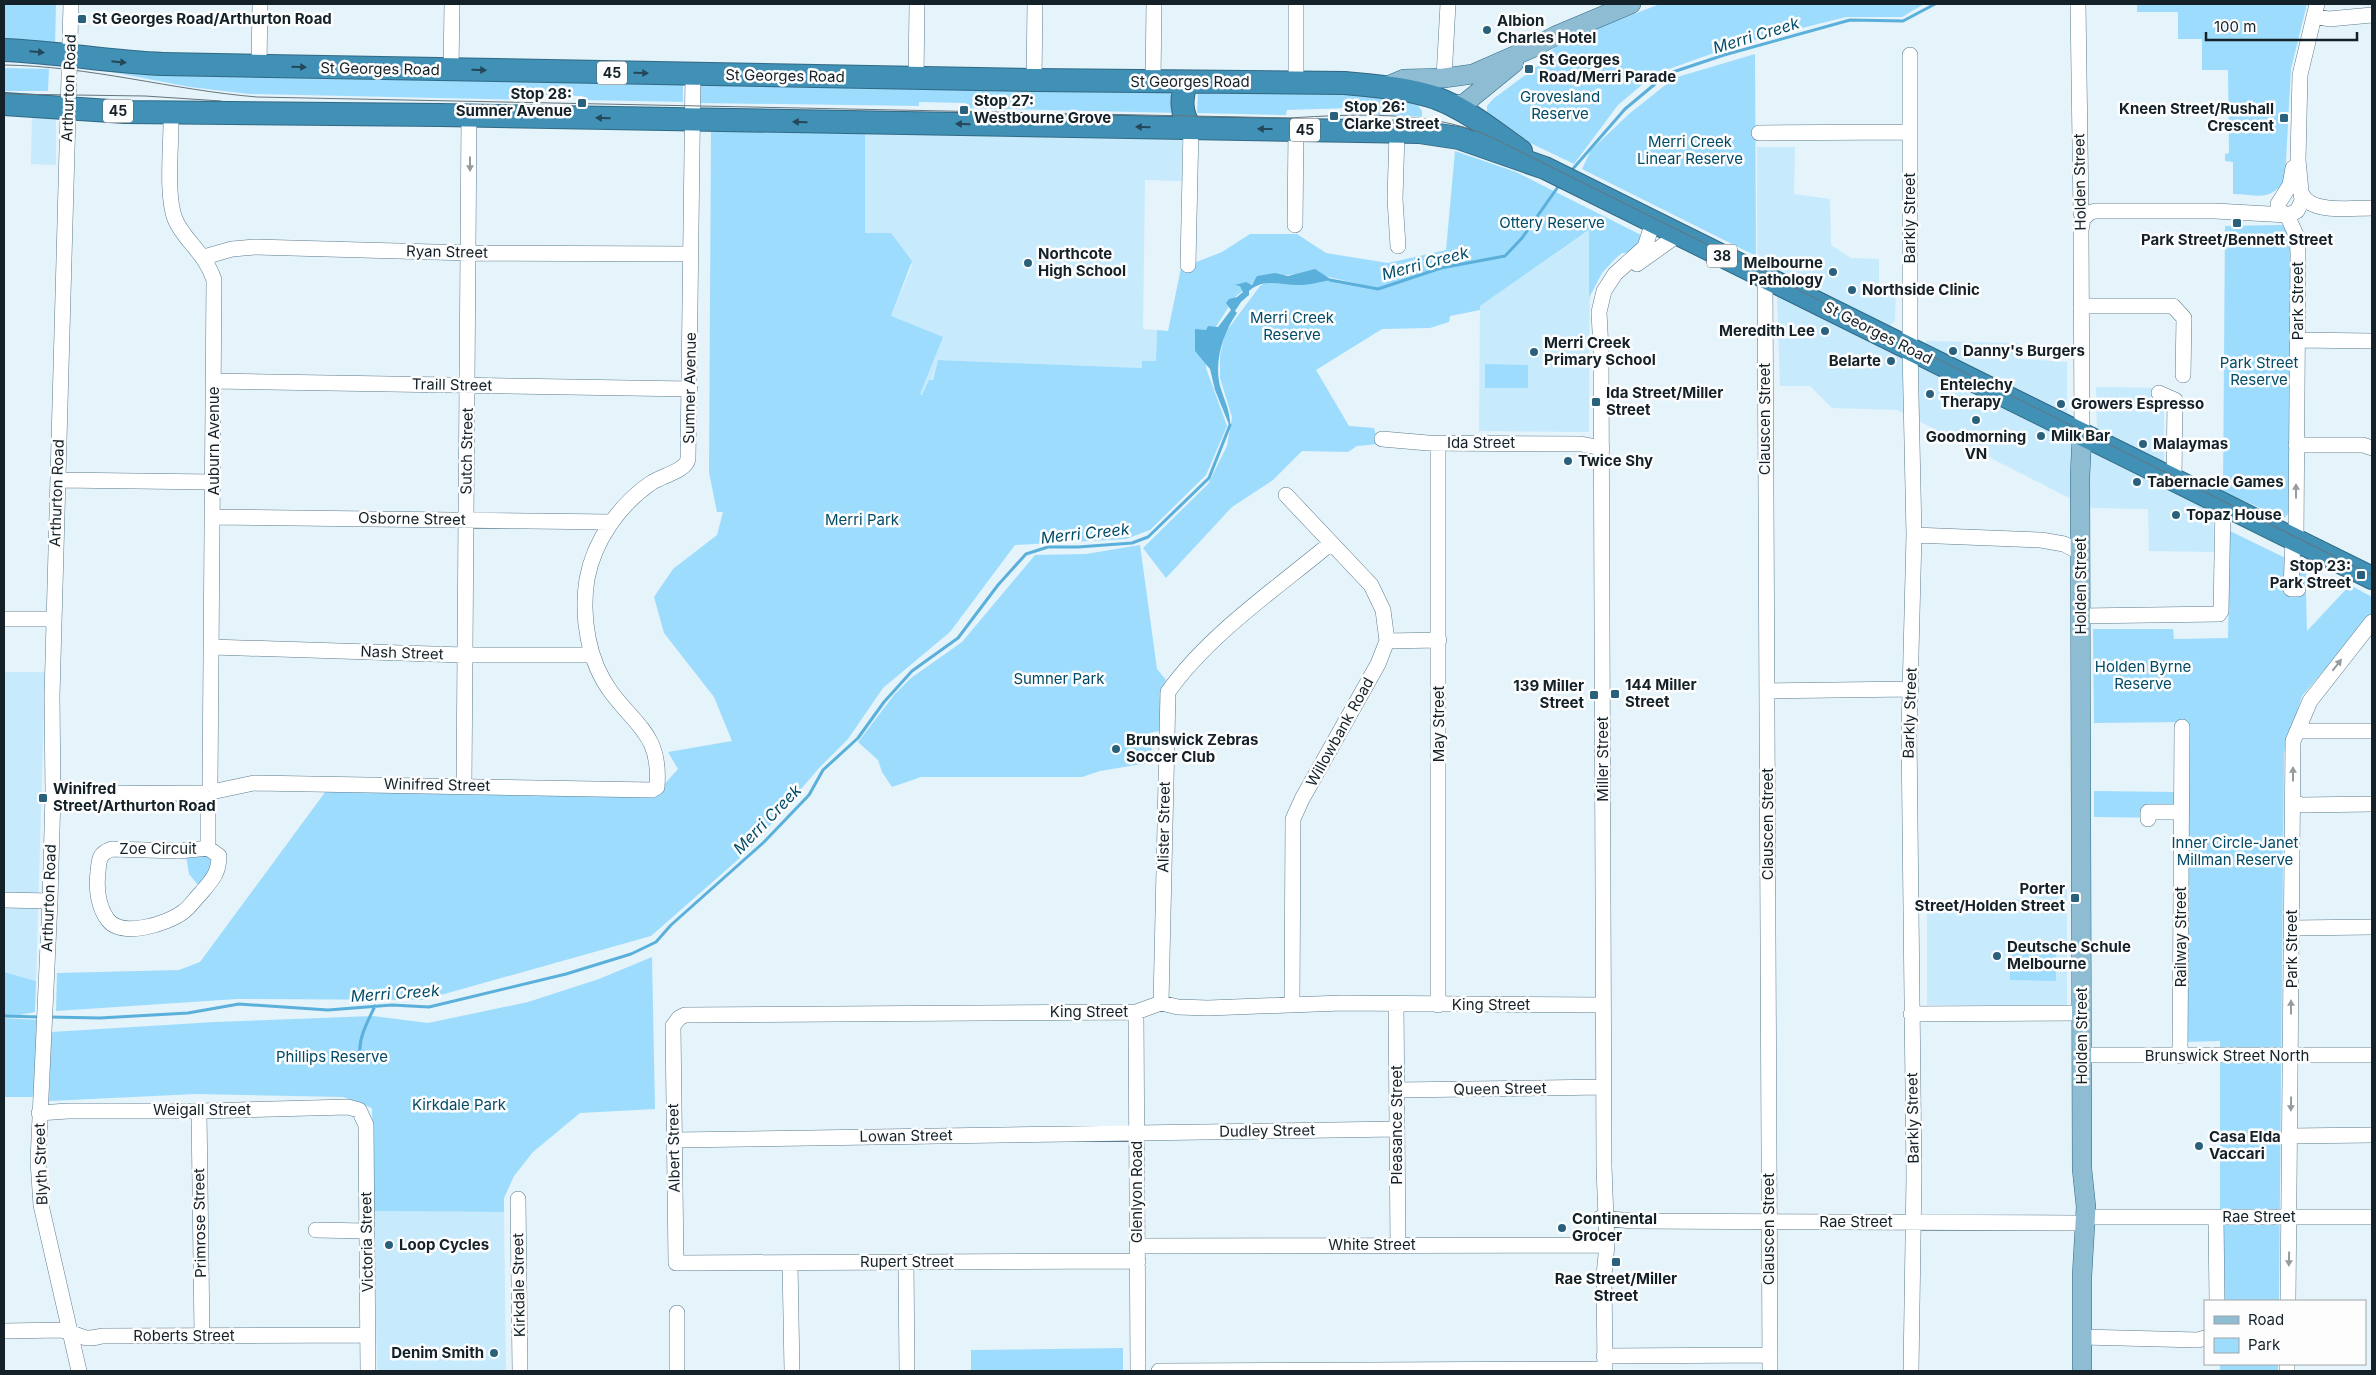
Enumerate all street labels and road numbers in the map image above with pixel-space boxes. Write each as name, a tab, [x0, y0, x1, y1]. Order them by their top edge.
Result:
street label: Arthurton Road	[57, 34, 80, 142]
street label: St Georges Road	[320, 58, 440, 79]
road number: 45	[597, 62, 627, 84]
street label: St Georges Road	[725, 65, 845, 86]
street label: St Georges Road	[1130, 72, 1250, 91]
road number: 45	[103, 100, 133, 122]
road number: 45	[1290, 118, 1320, 142]
street label: Holden Street	[2069, 133, 2090, 231]
street label: Barkly Street	[1900, 172, 1919, 264]
street label: Ryan Street	[406, 241, 488, 262]
road number: 38	[1707, 245, 1737, 268]
street label: Park Street	[2288, 262, 2307, 340]
street label: St Georges Road	[1821, 297, 1936, 368]
street label: Sumner Avenue	[679, 332, 700, 444]
street label: Clauscen Street	[1755, 363, 1774, 475]
street label: Traill Street	[412, 374, 492, 395]
street label: Auburn Avenue	[204, 387, 223, 495]
street label: Sutch Street	[456, 407, 477, 495]
street label: Ida Street	[1447, 433, 1515, 452]
street label: Arthurton Road	[45, 439, 68, 547]
street label: Osborne Street	[358, 508, 466, 529]
street label: Holden Street	[2071, 537, 2090, 635]
street label: Nash Street	[360, 642, 444, 663]
street label: Barkly Street	[1898, 667, 1921, 759]
street label: Willowbank Road	[1302, 674, 1377, 790]
street label: May Street	[1429, 686, 1448, 762]
street label: Miller Street	[1593, 716, 1612, 802]
street label: Clauscen Street	[1758, 768, 1777, 880]
street label: Winifred Street	[384, 774, 490, 795]
street label: Alister Street	[1153, 781, 1174, 873]
street label: Zoe Circuit	[119, 839, 197, 858]
street label: Arthurton Road	[37, 844, 60, 952]
street label: Railway Street	[2171, 887, 2190, 987]
street label: Park Street	[2282, 910, 2301, 988]
street label: Holden Street	[2072, 987, 2091, 1085]
street label: King Street	[1452, 995, 1530, 1014]
street label: King Street	[1050, 1002, 1128, 1021]
street label: Brunswick Street North	[2145, 1046, 2309, 1065]
street label: Pleasance Street	[1387, 1065, 1406, 1185]
street label: Barkly Street	[1902, 1072, 1923, 1164]
street label: Queen Street	[1453, 1078, 1547, 1099]
street label: Weigall Street	[153, 1100, 251, 1119]
street label: Albert Street	[663, 1103, 684, 1193]
street label: Dudley Street	[1219, 1120, 1315, 1141]
street label: Blyth Street	[30, 1122, 51, 1206]
street label: Lowan Street	[859, 1125, 953, 1146]
street label: Glenlyon Road	[1127, 1141, 1146, 1243]
street label: Primrose Street	[189, 1168, 210, 1278]
street label: Clauscen Street	[1759, 1173, 1778, 1285]
street label: Victoria Street	[356, 1191, 377, 1293]
street label: Rae Street	[2222, 1207, 2296, 1226]
street label: Rae Street	[1819, 1212, 1893, 1231]
street label: Kirkdale Street	[508, 1233, 529, 1337]
street label: White Street	[1328, 1235, 1416, 1254]
street label: Rupert Street	[860, 1252, 954, 1271]
street label: Roberts Street	[133, 1326, 235, 1345]

